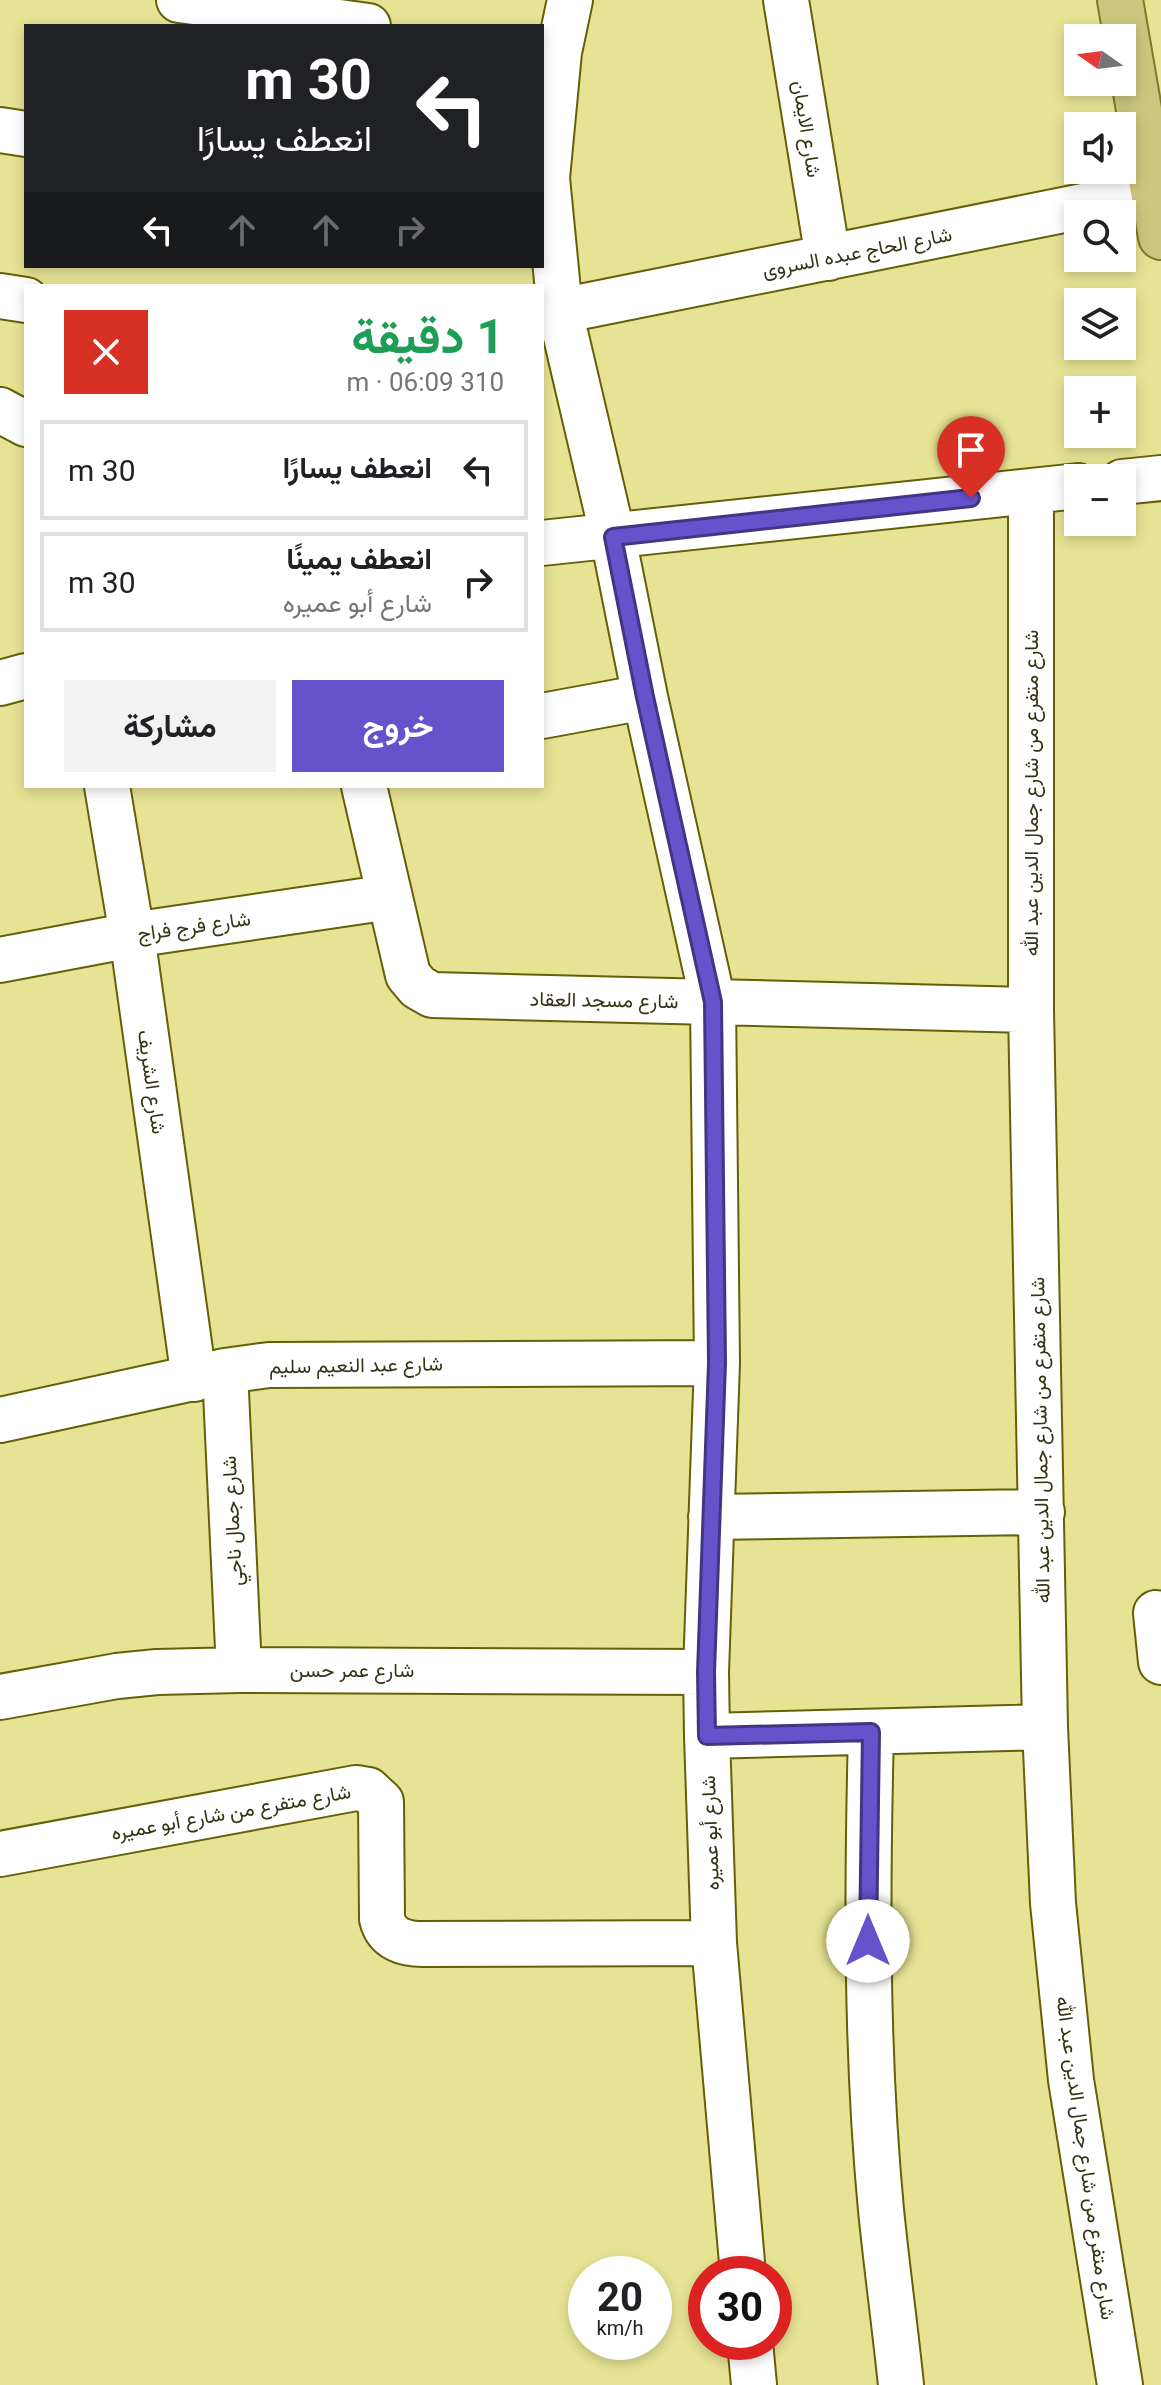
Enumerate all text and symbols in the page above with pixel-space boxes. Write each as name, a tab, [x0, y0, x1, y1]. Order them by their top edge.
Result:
north arrow	[1064, 24, 1136, 96]
map controls	[1064, 24, 1136, 536]
text: 30 m	[245, 47, 372, 113]
icon: left	[400, 56, 504, 160]
street label: شارع الايمان	[786, 79, 826, 179]
button: sound	[1064, 112, 1136, 184]
text: انعطف يسارًا	[197, 118, 372, 160]
button: search	[1064, 200, 1136, 272]
icon: left	[136, 208, 180, 252]
icon: ahead	[220, 208, 264, 252]
icon: ahead	[304, 208, 348, 252]
icon: right	[388, 208, 432, 252]
street label: شارع الحاج عبده السروى	[760, 222, 954, 284]
button: layers	[1064, 288, 1136, 360]
text: 1 دقيقة	[351, 308, 504, 365]
button: close	[64, 310, 148, 394]
text: 310 m · 06:09	[346, 367, 504, 397]
button: +	[1064, 376, 1136, 448]
pin	[937, 416, 1005, 498]
icon: arrive	[949, 428, 993, 472]
icon: left	[456, 448, 500, 492]
text: انعطف يسارًا	[283, 450, 432, 485]
text: 30 m	[68, 453, 136, 488]
button: −	[1064, 464, 1136, 536]
text: انعطف يمينًا	[286, 541, 432, 576]
icon: right	[456, 560, 500, 604]
text: 30 m	[68, 565, 136, 600]
text: شارع أبو عميره	[283, 588, 432, 618]
street label: شارع متفرع من شارع جمال الدين عبد الله	[1019, 630, 1045, 956]
button: مشاركة	[64, 680, 276, 772]
button: خروج	[292, 680, 504, 772]
street label: شارع فرج فراج	[136, 906, 252, 948]
street label: شارع مسجد العقاد	[529, 987, 678, 1015]
street label: شارع الشريف	[131, 1028, 171, 1136]
street label: شارع متفرع من شارع جمال الدين عبد الله	[1025, 1276, 1057, 1603]
street label: شارع عبد النعيم سليم	[269, 1351, 443, 1381]
street label: شارع جمال ناجي	[217, 1455, 252, 1587]
street label: شارع عمر حسن	[290, 1658, 414, 1684]
street label: شارع أبو عميره	[696, 1775, 726, 1891]
street label: شارع متفرع من شارع أبو عميره	[109, 1779, 353, 1847]
position arrow	[826, 1899, 910, 1983]
street label: شارع متفرع من شارع جمال الدين عبد الله	[1049, 1995, 1121, 2322]
speed limit sign: 30	[688, 2256, 792, 2360]
text: 20	[597, 2274, 643, 2321]
text: km/h	[597, 2316, 643, 2340]

